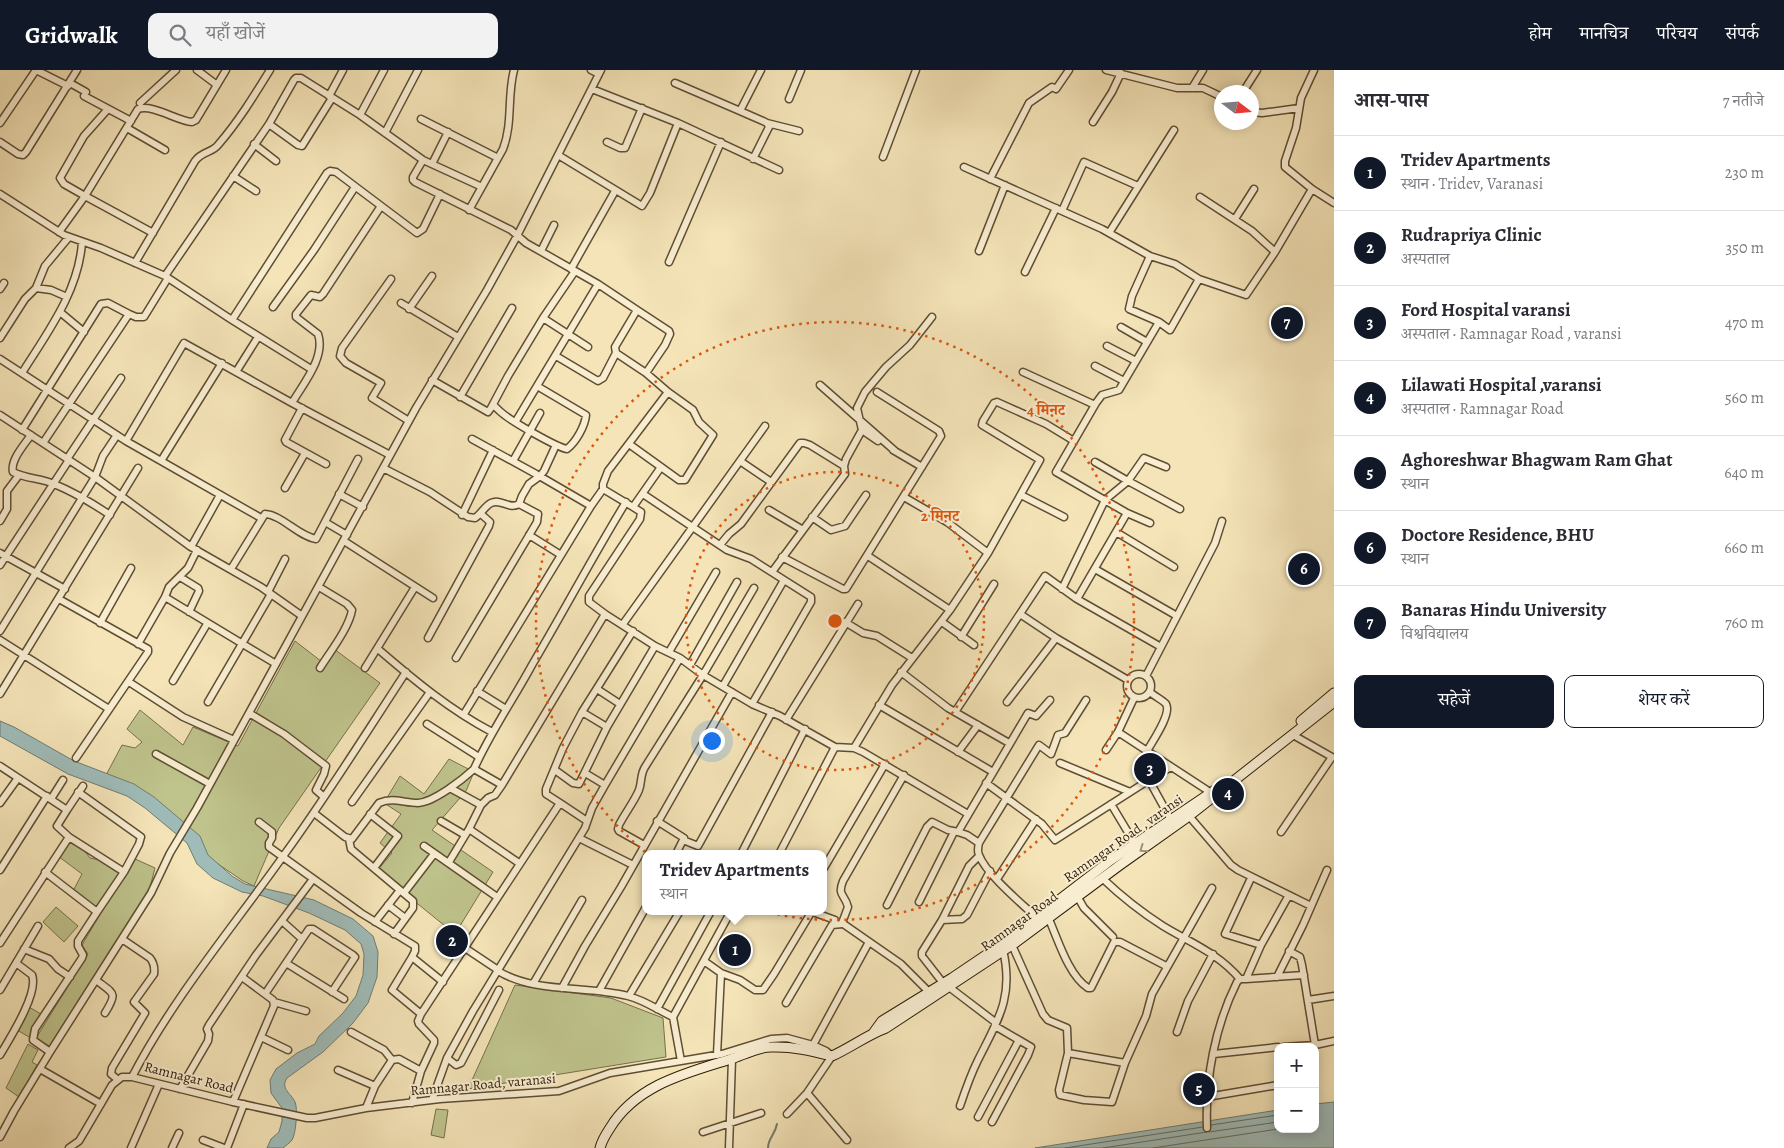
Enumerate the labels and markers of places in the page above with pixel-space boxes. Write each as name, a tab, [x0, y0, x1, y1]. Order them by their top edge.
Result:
pin: 7	[1271, 304, 1303, 342]
pin: 6	[1288, 550, 1320, 588]
centre of rings	[826, 612, 844, 630]
pin: 3	[1134, 750, 1166, 788]
pin: 4	[1212, 775, 1244, 813]
pin: 2	[436, 922, 468, 960]
pin: 1	[719, 931, 751, 969]
pin: 5	[1183, 1070, 1215, 1108]

